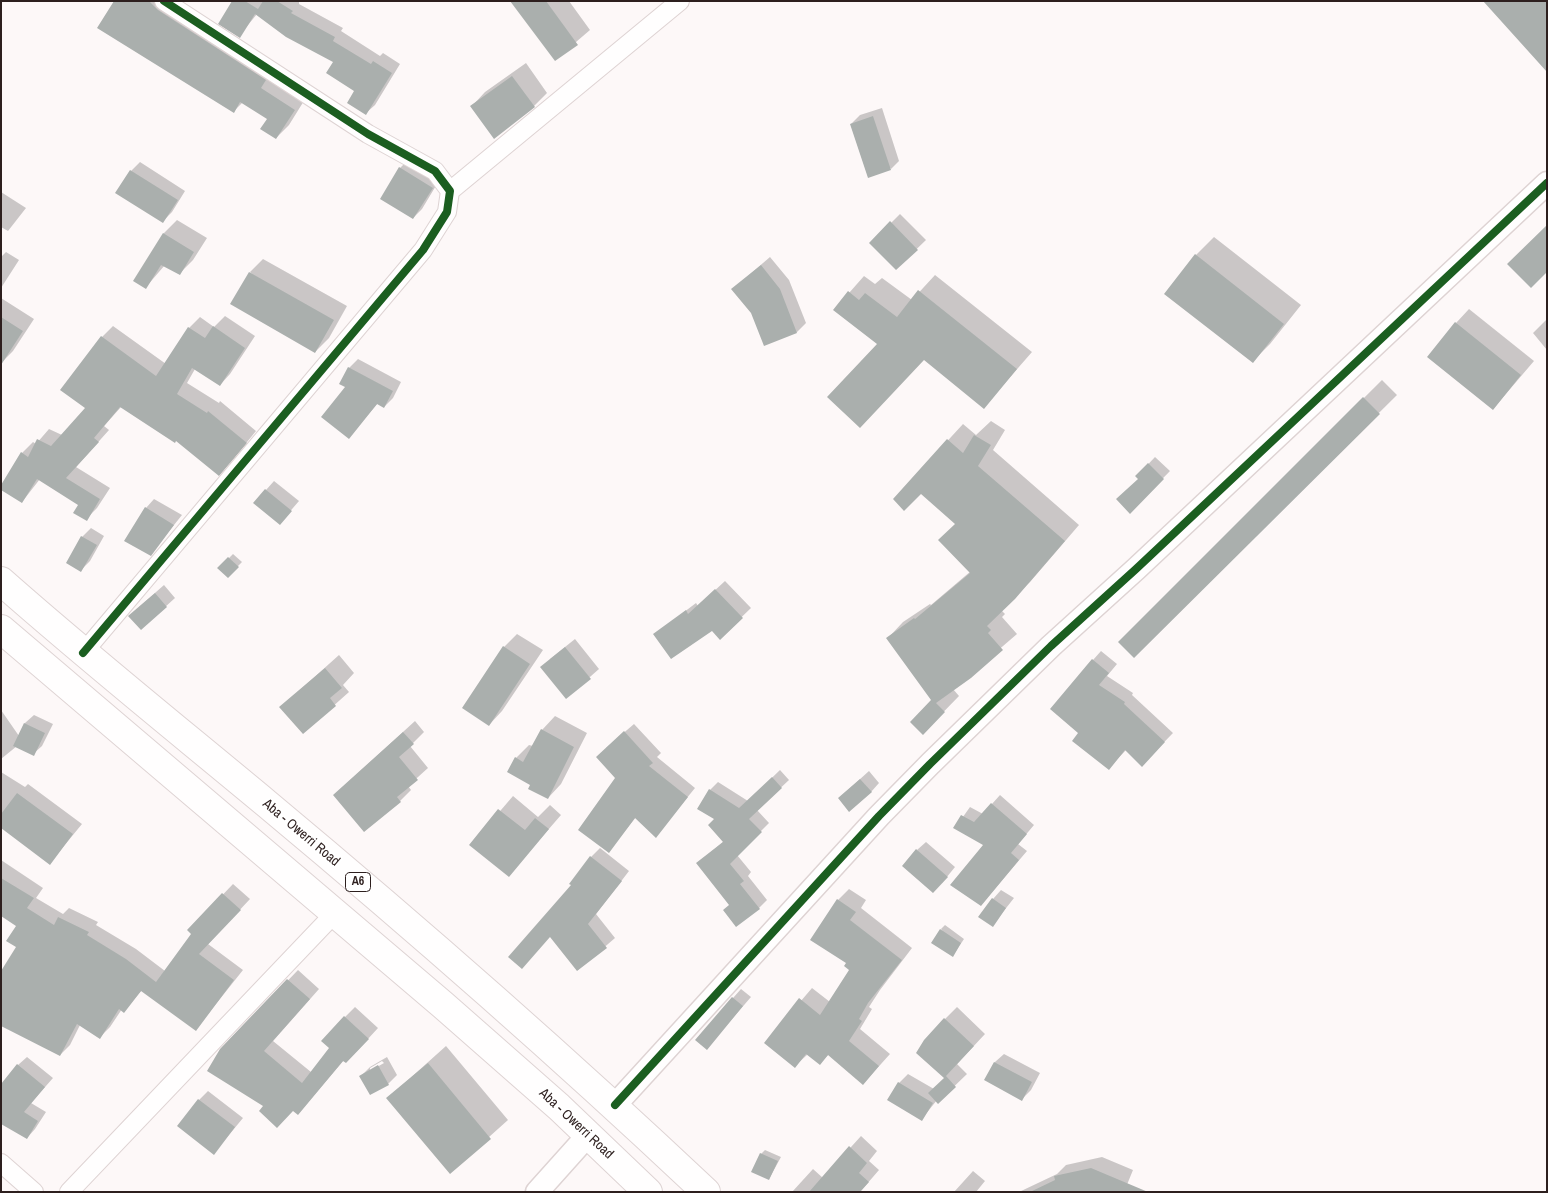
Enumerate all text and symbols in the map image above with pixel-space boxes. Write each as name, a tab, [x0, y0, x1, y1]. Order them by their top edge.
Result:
street label: Aba - Owerri Road	[259, 796, 343, 870]
road number: A6	[346, 872, 370, 892]
street label: Aba - Owerri Road	[535, 1085, 617, 1163]

